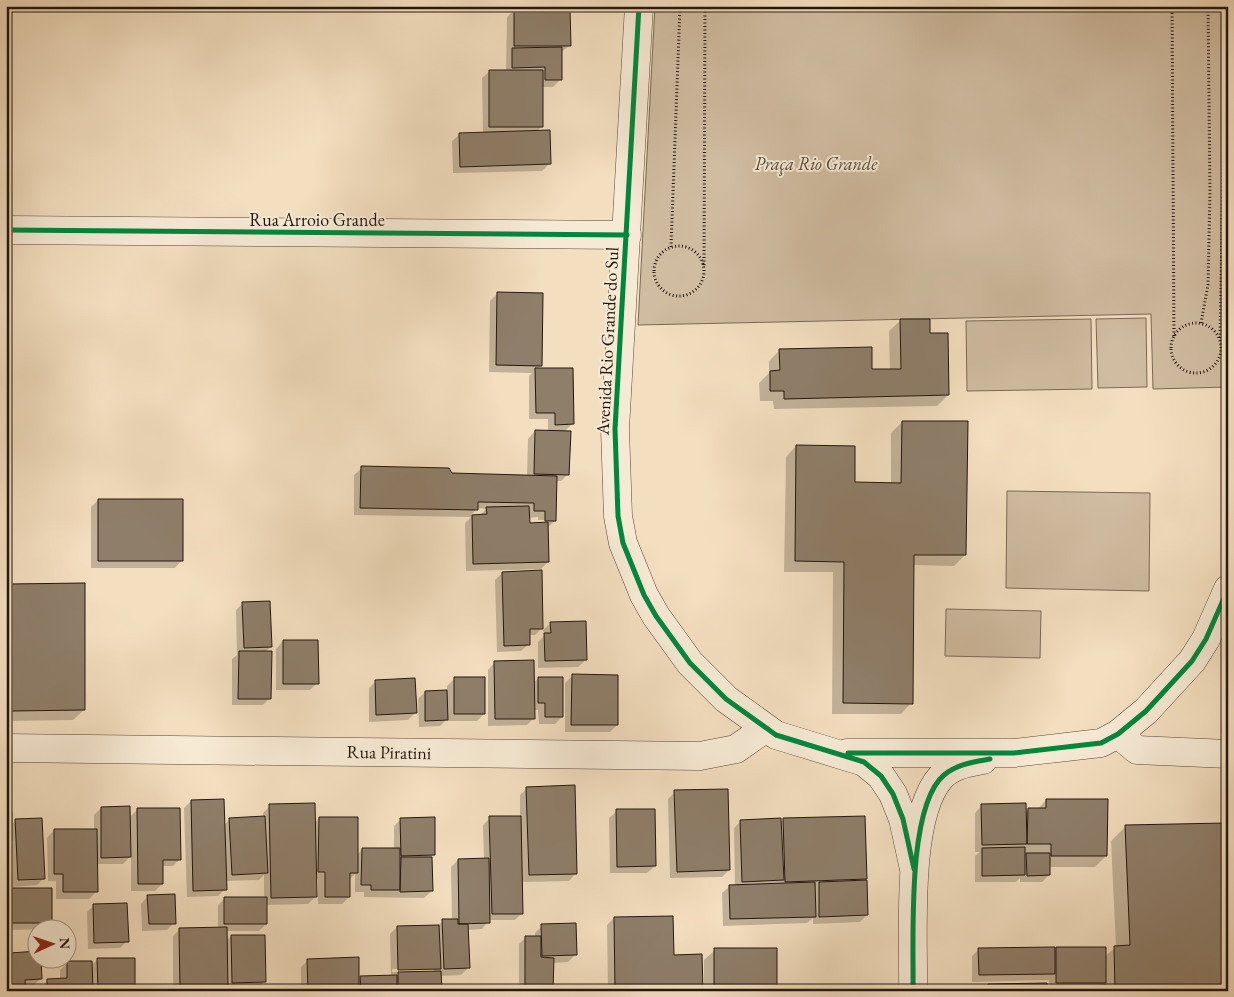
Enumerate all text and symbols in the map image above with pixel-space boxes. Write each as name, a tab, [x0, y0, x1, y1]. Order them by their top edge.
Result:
park label: Praça Rio Grande	[755, 152, 878, 176]
street label: Rua Arroio Grande	[249, 208, 385, 231]
street label: Avenida Rio Grande do Sul	[591, 246, 623, 437]
street label: Rua Piratini	[346, 740, 432, 764]
north arrow	[28, 920, 78, 970]
text: N	[56, 937, 74, 950]

